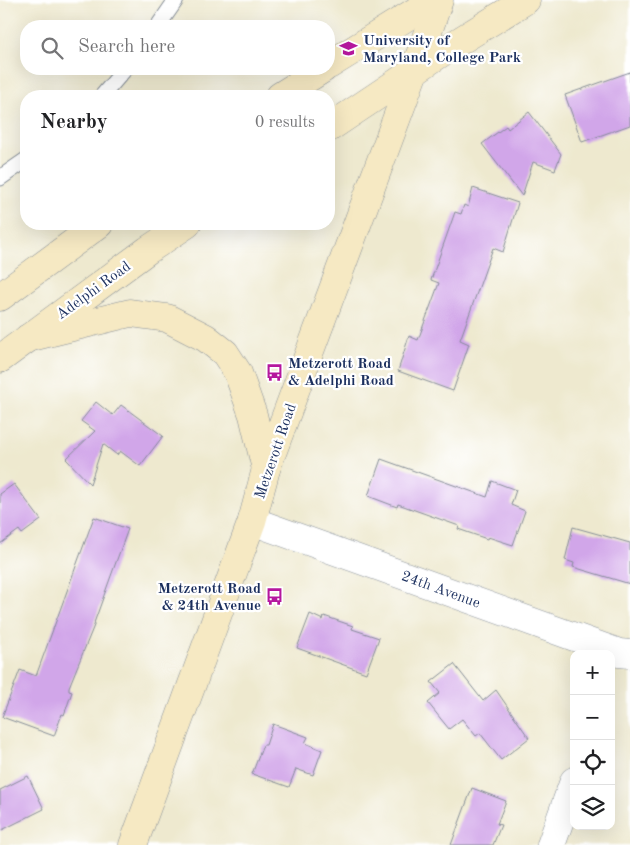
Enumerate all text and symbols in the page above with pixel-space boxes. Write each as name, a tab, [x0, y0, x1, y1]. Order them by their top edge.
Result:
search box	[20, 20, 335, 75]
icon: search	[38, 34, 66, 62]
place label: University of Maryland, College Park	[363, 34, 522, 66]
text: Search here	[78, 38, 175, 57]
school or university icon: University of Maryland, College Park	[339, 39, 359, 59]
text: Nearby	[40, 112, 108, 133]
text: 0 results	[255, 115, 315, 131]
street label: Adelphi Road	[54, 259, 134, 323]
place label: Metzerott Road & Adelphi Road	[288, 357, 394, 389]
bus stop icon: Metzerott Road & Adelphi Road	[264, 362, 284, 382]
street label: Metzerott Road	[253, 402, 300, 501]
street label: 24th Avenue	[399, 569, 482, 612]
place label: Metzerott Road & 24th Avenue	[158, 582, 261, 614]
bus stop icon: Metzerott Road & 24th Avenue	[265, 587, 285, 607]
map controls	[570, 650, 615, 830]
button: +	[570, 650, 615, 695]
button: −	[570, 695, 615, 740]
button: locate	[570, 740, 615, 785]
button: layers	[570, 785, 615, 830]

